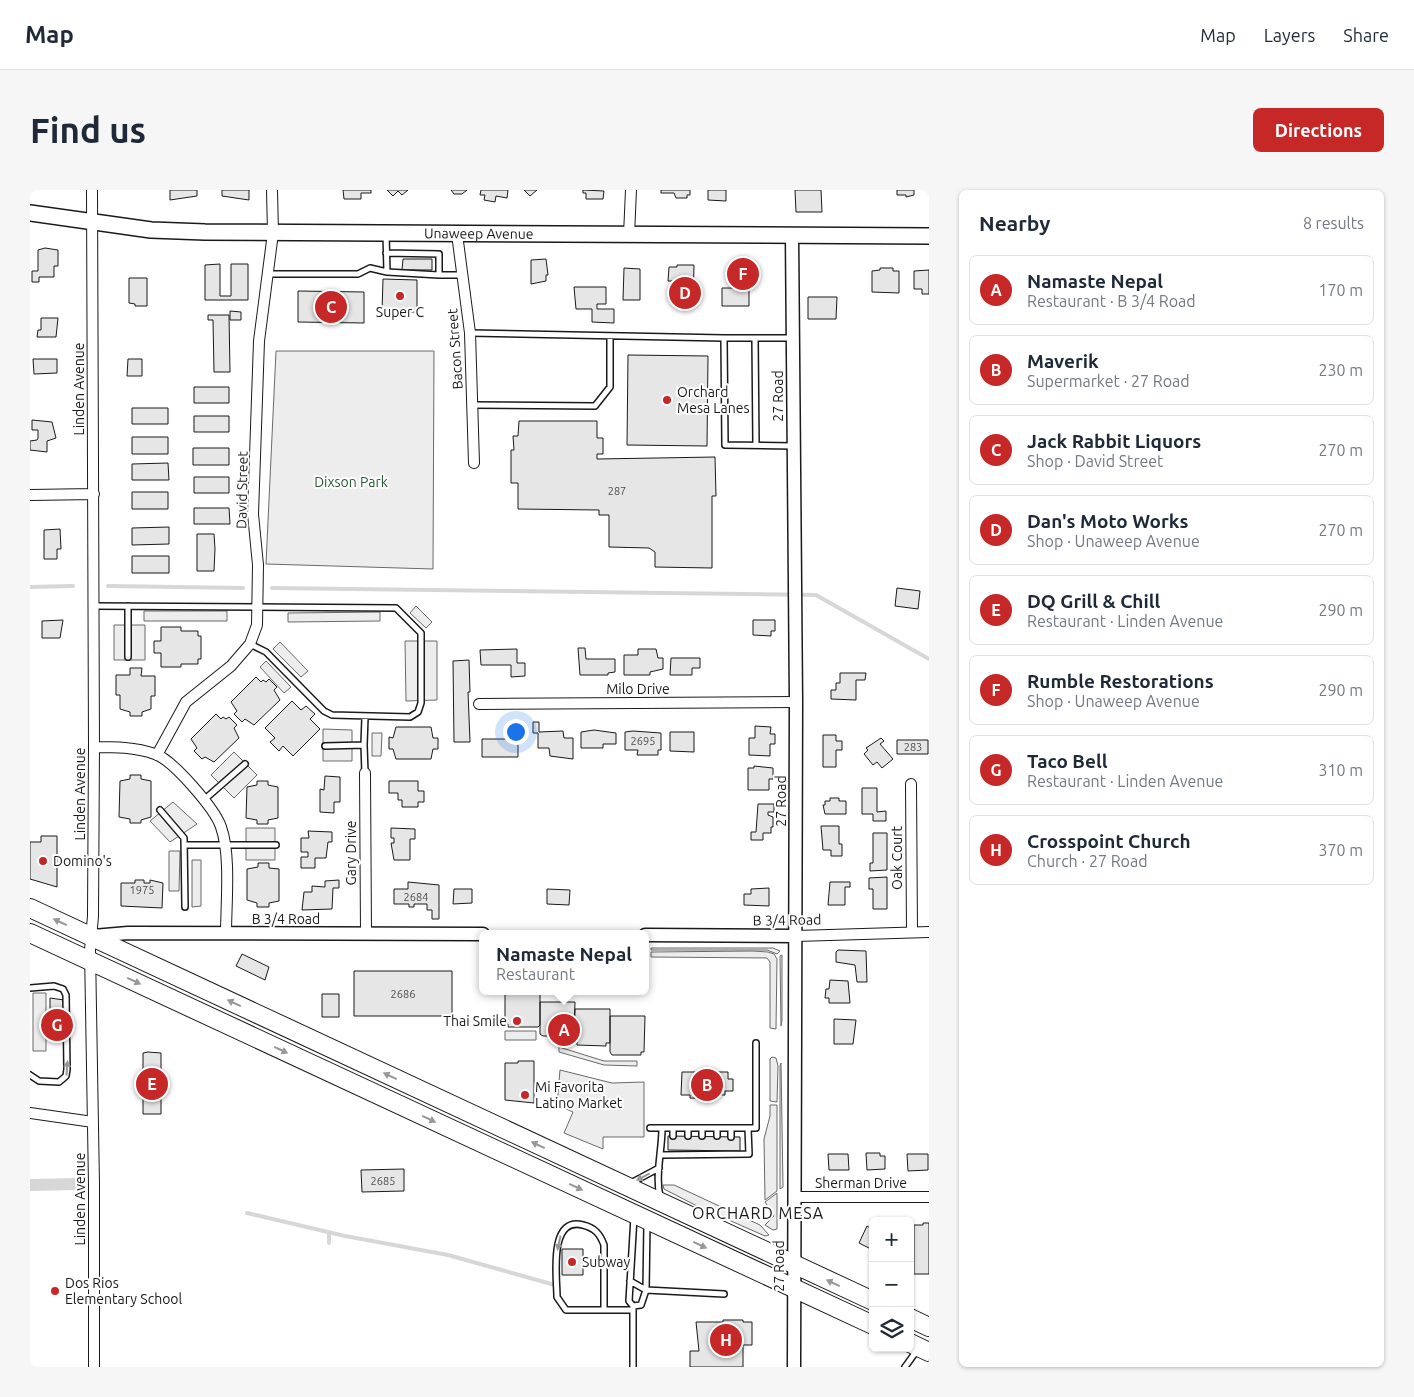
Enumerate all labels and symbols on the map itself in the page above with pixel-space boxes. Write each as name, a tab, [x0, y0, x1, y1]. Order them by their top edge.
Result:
street label: Unaweep Avenue	[424, 225, 534, 242]
pin: F	[727, 255, 759, 293]
pin: D	[669, 274, 701, 312]
pin: C	[315, 288, 347, 326]
marker: Super C	[394, 290, 406, 302]
place label: Super C	[376, 304, 425, 320]
street label: Bacon Street	[444, 308, 466, 390]
street label: Linden Avenue	[71, 343, 87, 435]
street label: 27 Road	[770, 370, 786, 422]
place label: Orchard Mesa Lanes	[677, 384, 750, 416]
marker: Orchard Mesa Lanes	[661, 394, 673, 406]
street label: David Street	[233, 450, 251, 529]
park label: Dixson Park	[314, 474, 388, 490]
house number: 287	[608, 485, 626, 497]
street label: Milo Drive	[606, 681, 670, 697]
your location	[503, 719, 529, 745]
house number: 2695	[631, 735, 655, 747]
house number: 283	[904, 741, 922, 753]
street label: Linden Avenue	[72, 748, 88, 840]
street label: 27 Road	[773, 775, 789, 827]
street label: Gary Drive	[343, 820, 359, 886]
street label: Oak Court	[889, 826, 905, 890]
place label: Domino's	[53, 853, 112, 869]
marker: Domino's	[37, 855, 49, 867]
house number: 1975	[130, 884, 154, 896]
house number: 2684	[404, 891, 428, 903]
street label: B 3/4 Road	[252, 911, 320, 927]
street label: B 3/4 Road	[753, 911, 821, 929]
one-way arrow	[53, 918, 67, 926]
one-way arrow	[127, 978, 141, 986]
house number: 2686	[391, 988, 415, 1000]
one-way arrow	[227, 999, 241, 1007]
pin: G	[41, 1006, 73, 1044]
pin: A	[548, 1011, 580, 1049]
place label: Thai Smile	[443, 1013, 507, 1029]
marker: Thai Smile	[511, 1015, 523, 1027]
one-way arrow	[274, 1046, 288, 1054]
one-way arrow	[63, 1060, 71, 1076]
pin: E	[136, 1065, 168, 1103]
pin: B	[691, 1066, 723, 1104]
one-way arrow	[383, 1072, 397, 1080]
place label: Mi Favorita Latino Market	[535, 1079, 623, 1111]
marker: Mi Favorita Latino Market	[519, 1089, 531, 1101]
one-way arrow	[422, 1115, 436, 1123]
one-way arrow	[531, 1140, 545, 1148]
street label: Linden Avenue	[72, 1153, 88, 1245]
one-way arrow	[635, 1173, 650, 1181]
house number: 2685	[371, 1175, 395, 1187]
street label: Sherman Drive	[815, 1175, 907, 1191]
one-way arrow	[569, 1184, 583, 1192]
district label: ORCHARD MESA	[692, 1204, 824, 1222]
one-way arrow	[554, 1236, 562, 1252]
street label: 27 Road	[771, 1240, 787, 1292]
one-way arrow	[693, 1241, 707, 1249]
place label: Subway	[582, 1254, 631, 1270]
marker: Subway	[566, 1256, 578, 1268]
place label: Dos Rios Elementary School	[65, 1275, 183, 1307]
one-way arrow	[826, 1278, 840, 1286]
marker: Dos Rios Elementary School	[49, 1285, 61, 1297]
pin: H	[710, 1321, 742, 1359]

